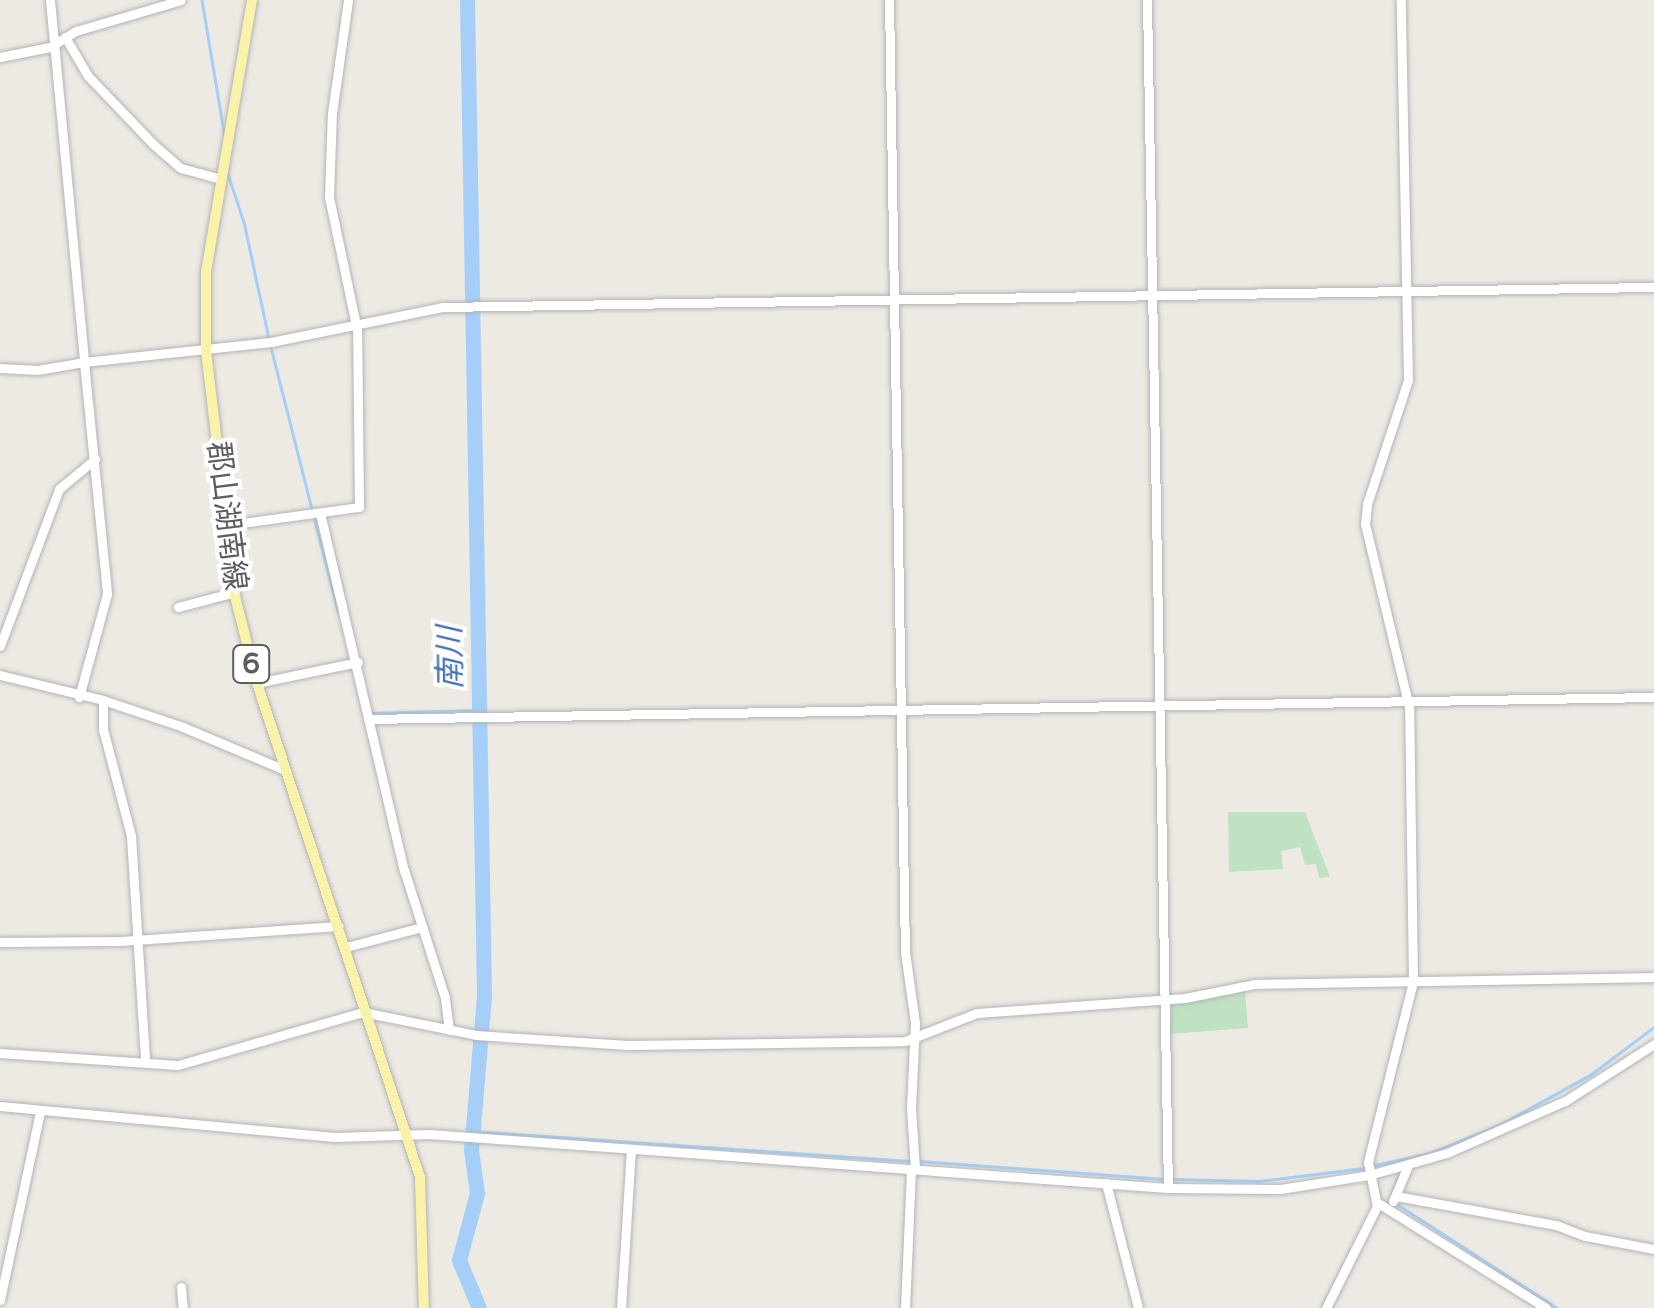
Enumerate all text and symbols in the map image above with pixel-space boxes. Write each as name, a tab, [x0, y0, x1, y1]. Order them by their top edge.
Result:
street label: 郡山湖南線	[199, 439, 253, 593]
water label: 南川	[431, 626, 471, 690]
road number: 6	[231, 641, 271, 687]

